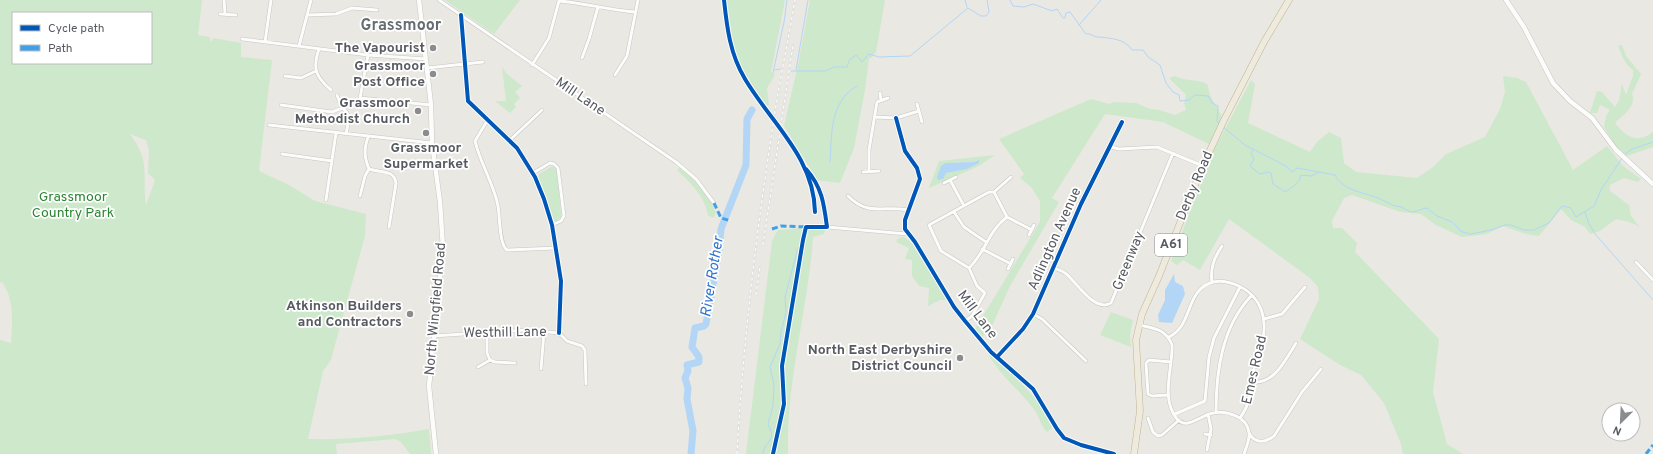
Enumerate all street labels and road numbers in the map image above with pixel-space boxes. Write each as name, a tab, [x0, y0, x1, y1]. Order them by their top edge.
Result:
street label: Mill Lane	[552, 74, 608, 120]
street label: Derby Road	[1173, 149, 1217, 223]
street label: Adlington Avenue	[1025, 185, 1085, 293]
street label: Greenway	[1109, 229, 1149, 293]
road number: A61	[1155, 234, 1187, 256]
street label: North Wingfield Road	[422, 242, 450, 376]
street label: Mill Lane	[953, 287, 1001, 343]
street label: Westhill Lane	[463, 324, 547, 342]
street label: Emes Road	[1239, 334, 1271, 406]

